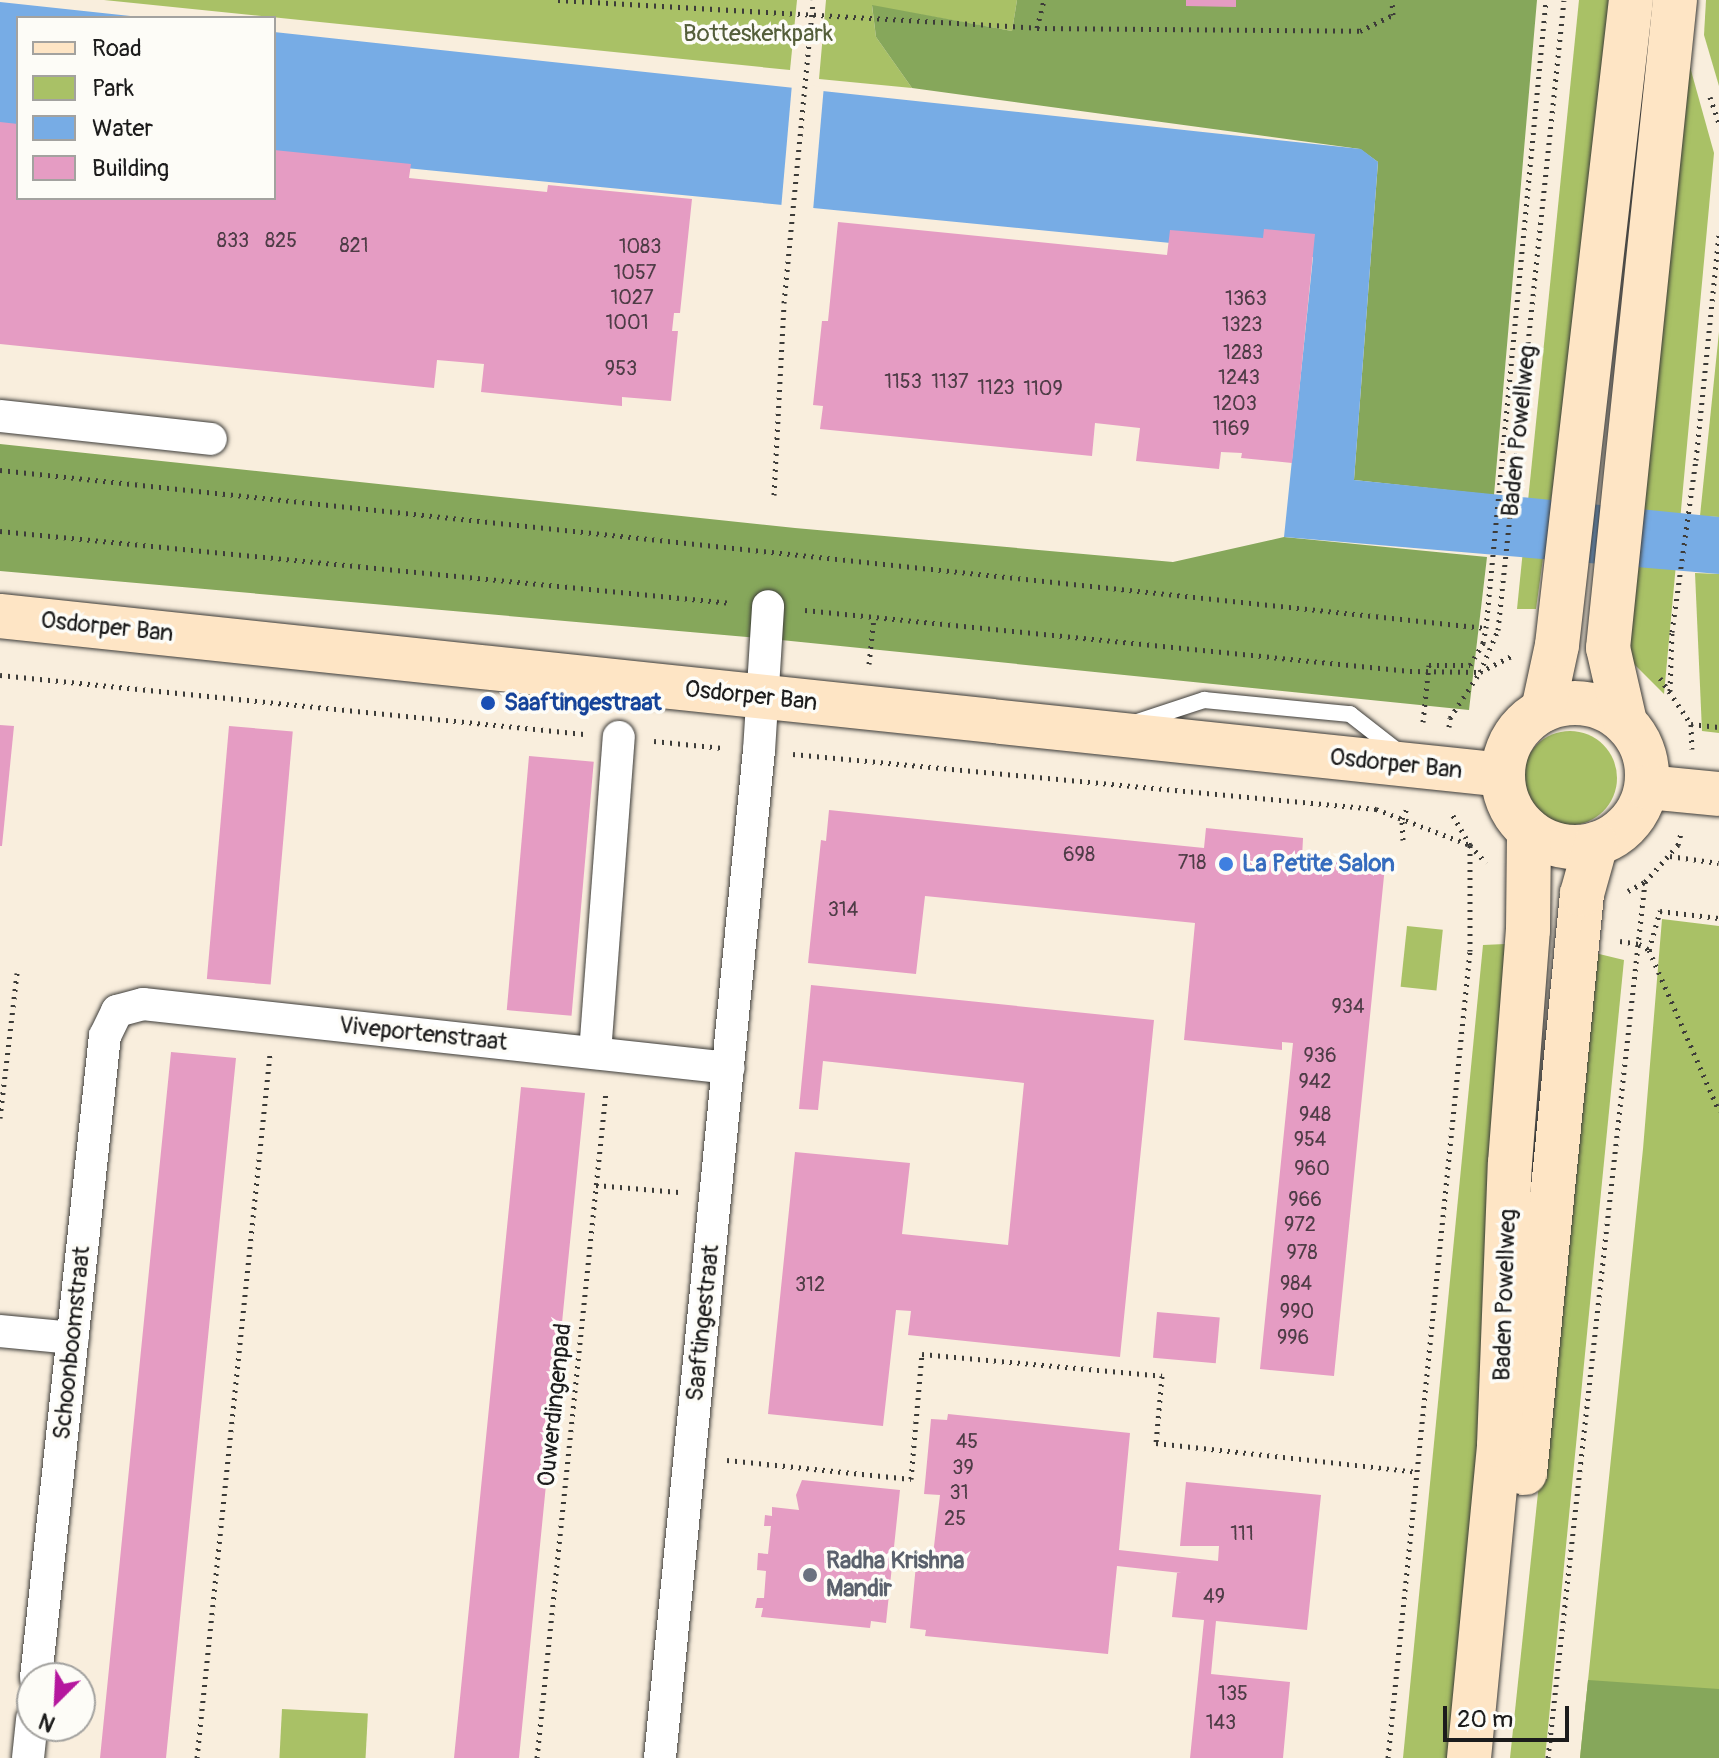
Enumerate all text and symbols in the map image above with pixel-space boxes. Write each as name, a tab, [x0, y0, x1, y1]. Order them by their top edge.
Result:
legend	[16, 16, 276, 200]
park label: Botteskerkpark	[683, 20, 833, 48]
text: Road	[92, 34, 142, 63]
text: Park	[92, 74, 134, 103]
text: Water	[92, 114, 153, 143]
text: Building	[92, 154, 169, 183]
house number: 833	[217, 228, 249, 252]
house number: 825	[265, 228, 297, 252]
house number: 821	[339, 233, 369, 257]
house number: 1083	[619, 234, 661, 258]
house number: 1057	[614, 260, 656, 284]
house number: 1027	[610, 285, 654, 309]
house number: 1363	[1225, 286, 1267, 310]
house number: 1001	[606, 310, 648, 334]
house number: 1323	[1222, 312, 1262, 336]
house number: 1283	[1223, 340, 1263, 364]
street label: Baden Powellweg	[1496, 344, 1542, 518]
house number: 953	[605, 356, 637, 380]
house number: 1243	[1218, 365, 1260, 389]
house number: 1153	[884, 369, 922, 393]
house number: 1137	[931, 369, 969, 393]
house number: 1123	[977, 375, 1015, 399]
house number: 1109	[1023, 376, 1063, 400]
house number: 1203	[1213, 391, 1257, 415]
house number: 1169	[1212, 416, 1250, 440]
street label: Osdorper Ban	[39, 606, 175, 648]
street label: Osdorper Ban	[683, 675, 819, 717]
place label: Saaftingestraat	[504, 689, 661, 717]
marker: Saaftingestraat	[479, 694, 497, 712]
street label: Osdorper Ban	[1328, 743, 1464, 785]
house number: 698	[1063, 842, 1095, 866]
house number: 718	[1178, 850, 1206, 874]
place label: La Petite Salon	[1242, 850, 1395, 878]
marker: La Petite Salon	[1217, 855, 1235, 873]
house number: 314	[828, 897, 858, 921]
house number: 934	[1331, 994, 1365, 1018]
street label: Viveportenstraat	[337, 1011, 509, 1057]
house number: 936	[1303, 1043, 1337, 1067]
house number: 942	[1298, 1069, 1332, 1093]
house number: 948	[1299, 1102, 1331, 1126]
house number: 954	[1294, 1127, 1326, 1151]
house number: 960	[1294, 1156, 1330, 1180]
house number: 966	[1288, 1187, 1322, 1211]
street label: Baden Powellweg	[1488, 1208, 1522, 1382]
house number: 972	[1284, 1212, 1316, 1236]
house number: 978	[1287, 1240, 1317, 1264]
street label: Saaftingestraat	[680, 1243, 726, 1403]
street label: Schoonboomstraat	[48, 1245, 96, 1441]
house number: 984	[1280, 1271, 1312, 1295]
house number: 312	[795, 1272, 825, 1296]
house number: 990	[1280, 1299, 1314, 1323]
street label: Ouwerdingenpad	[532, 1322, 578, 1488]
house number: 996	[1277, 1325, 1309, 1349]
house number: 45	[956, 1429, 978, 1453]
house number: 39	[952, 1455, 974, 1479]
house number: 31	[950, 1480, 968, 1504]
house number: 25	[944, 1506, 966, 1530]
house number: 111	[1230, 1521, 1254, 1545]
place label: Radha Krishna Mandir	[826, 1547, 964, 1603]
marker: Radha Krishna Mandir	[801, 1566, 819, 1584]
house number: 49	[1203, 1584, 1225, 1608]
north arrow	[16, 1662, 96, 1742]
house number: 135	[1218, 1681, 1248, 1705]
scale bar	[1447, 1690, 1573, 1740]
text: 20 m	[1457, 1705, 1513, 1734]
text: N	[35, 1706, 60, 1738]
house number: 143	[1206, 1710, 1236, 1734]

